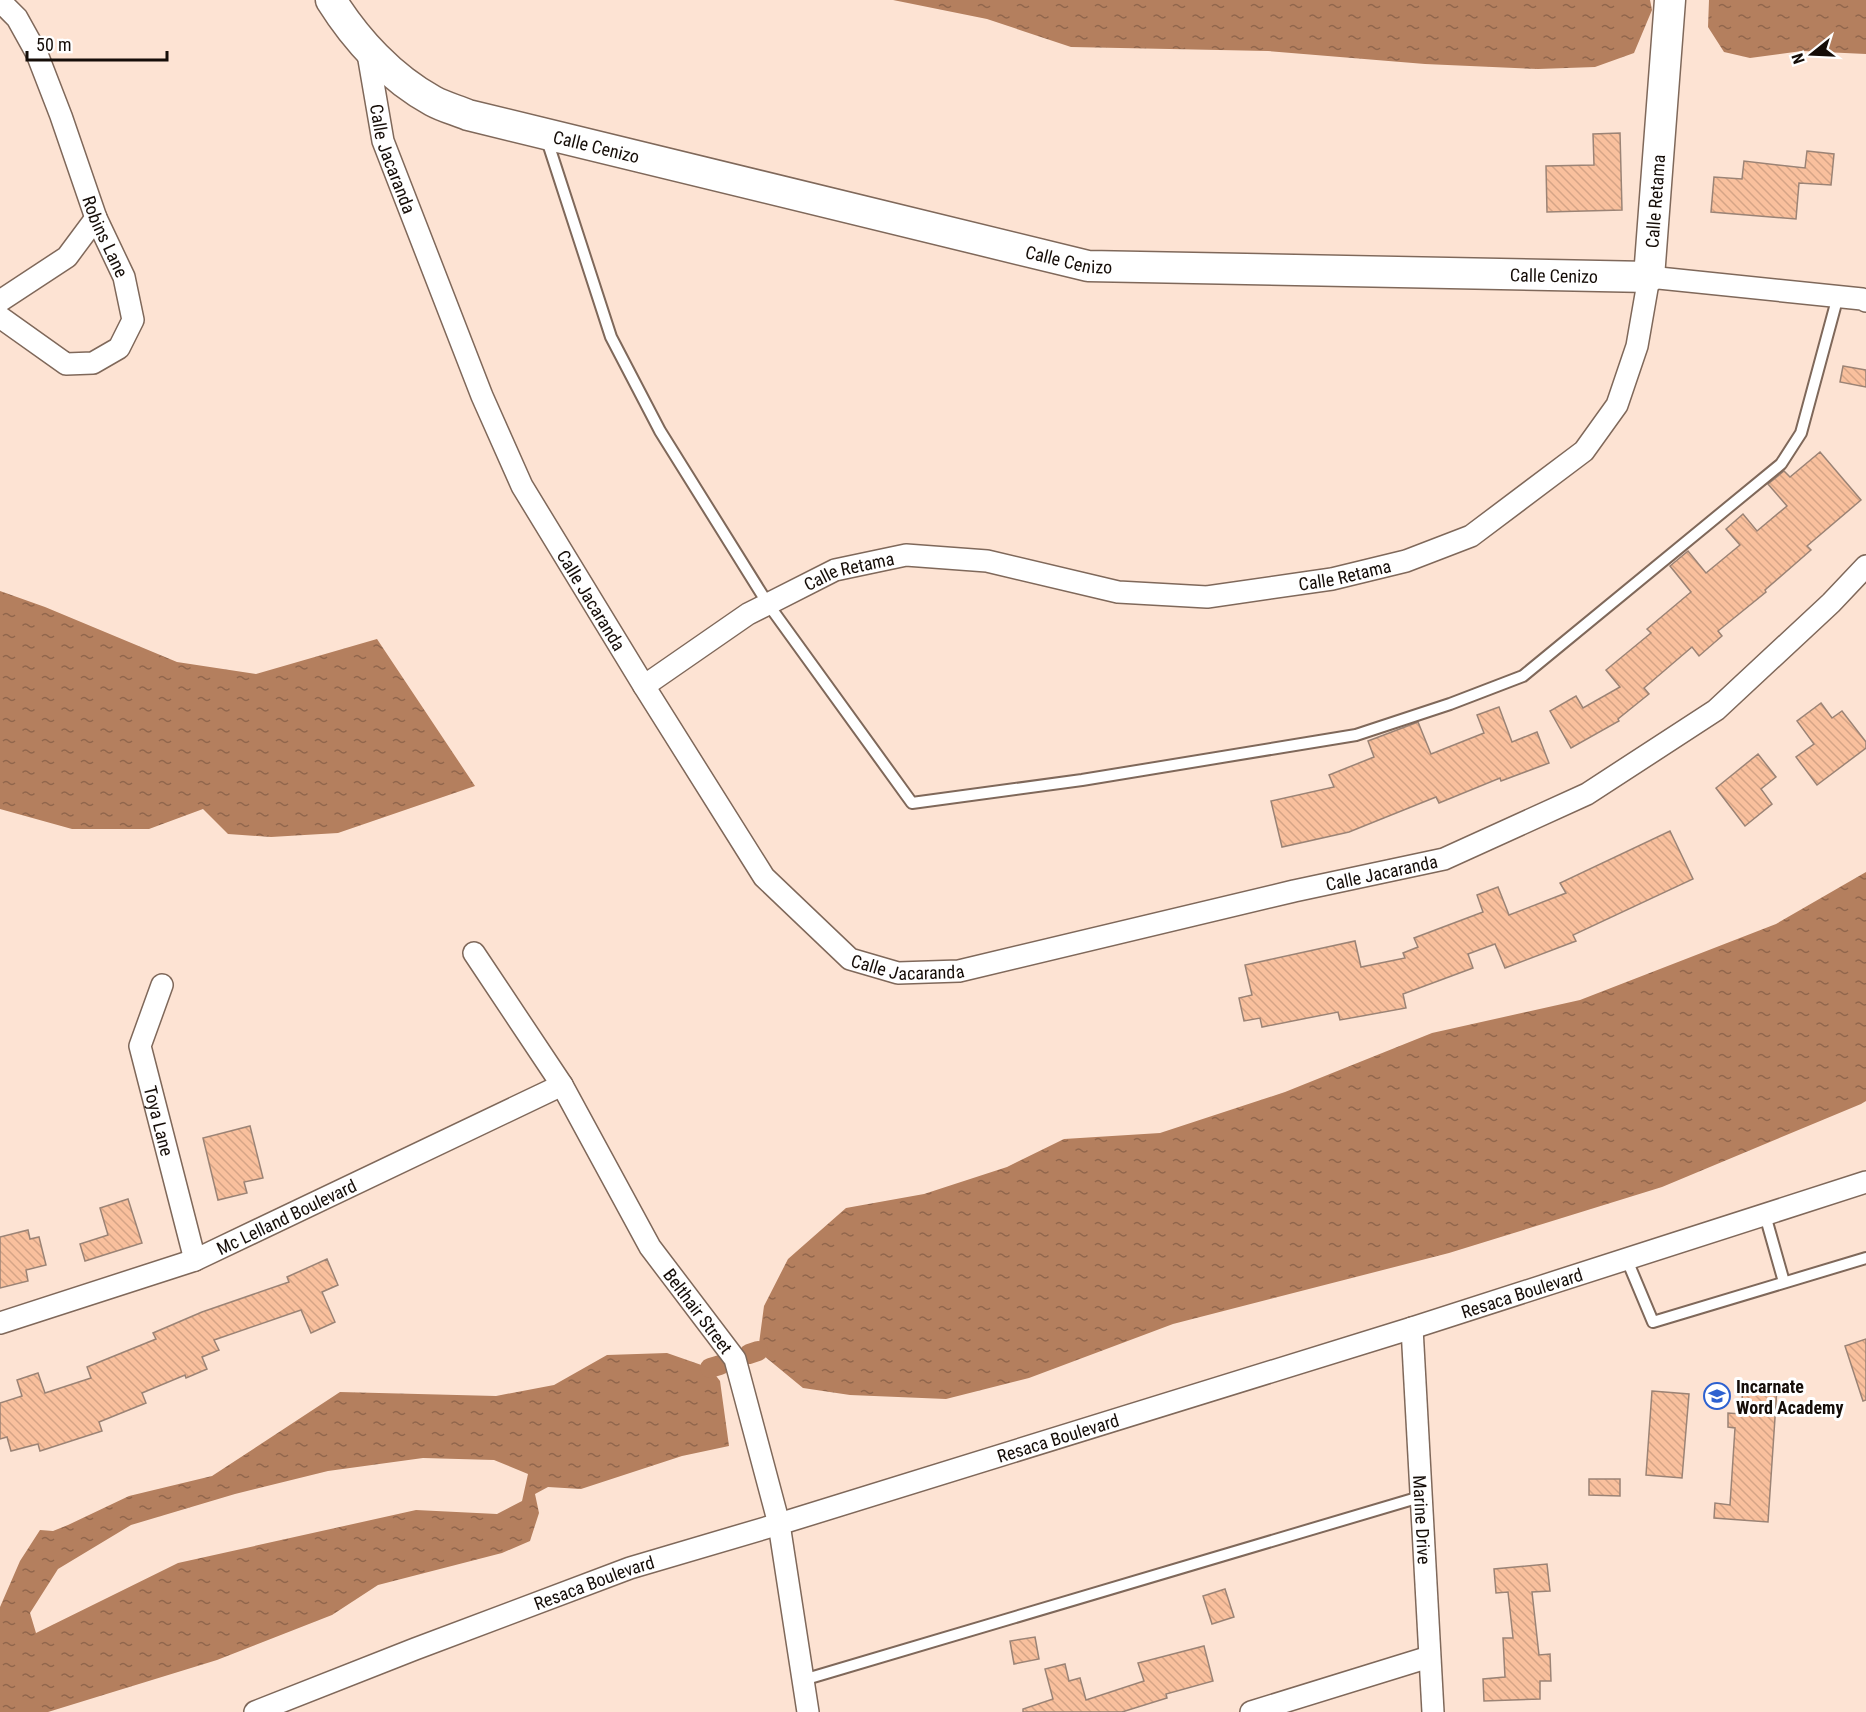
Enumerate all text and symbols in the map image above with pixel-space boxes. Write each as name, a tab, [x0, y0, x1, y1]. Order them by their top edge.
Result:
scale bar	[27, 24, 166, 62]
north arrow	[1782, 24, 1842, 84]
text: 50 m	[36, 34, 71, 55]
text: N	[1788, 51, 1809, 66]
street label: Calle Jacaranda	[366, 102, 421, 216]
street label: Calle Cenizo	[551, 126, 642, 167]
street label: Calle Retama	[1641, 154, 1669, 249]
street label: Robins Lane	[79, 193, 133, 280]
street label: Calle Cenizo	[1023, 241, 1112, 277]
street label: Calle Cenizo	[1510, 264, 1598, 286]
street label: Calle Jacaranda	[553, 546, 630, 654]
street label: Calle Retama	[800, 547, 896, 595]
street label: Calle Retama	[1297, 555, 1393, 594]
street label: Calle Jacaranda	[1324, 850, 1439, 894]
street label: Calle Jacaranda	[849, 949, 966, 983]
street label: Toya Lane	[140, 1083, 178, 1158]
street label: Mc Lelland Boulevard	[213, 1174, 359, 1259]
street label: Resaca Boulevard	[1458, 1263, 1585, 1322]
street label: Belthair Street	[659, 1264, 737, 1357]
place label: Incarnate Word Academy	[1736, 1376, 1843, 1418]
school or university icon: Incarnate Word Academy	[1702, 1381, 1732, 1411]
street label: Resaca Boulevard	[994, 1409, 1121, 1466]
street label: Marine Drive	[1410, 1475, 1435, 1565]
street label: Resaca Boulevard	[531, 1551, 656, 1614]

